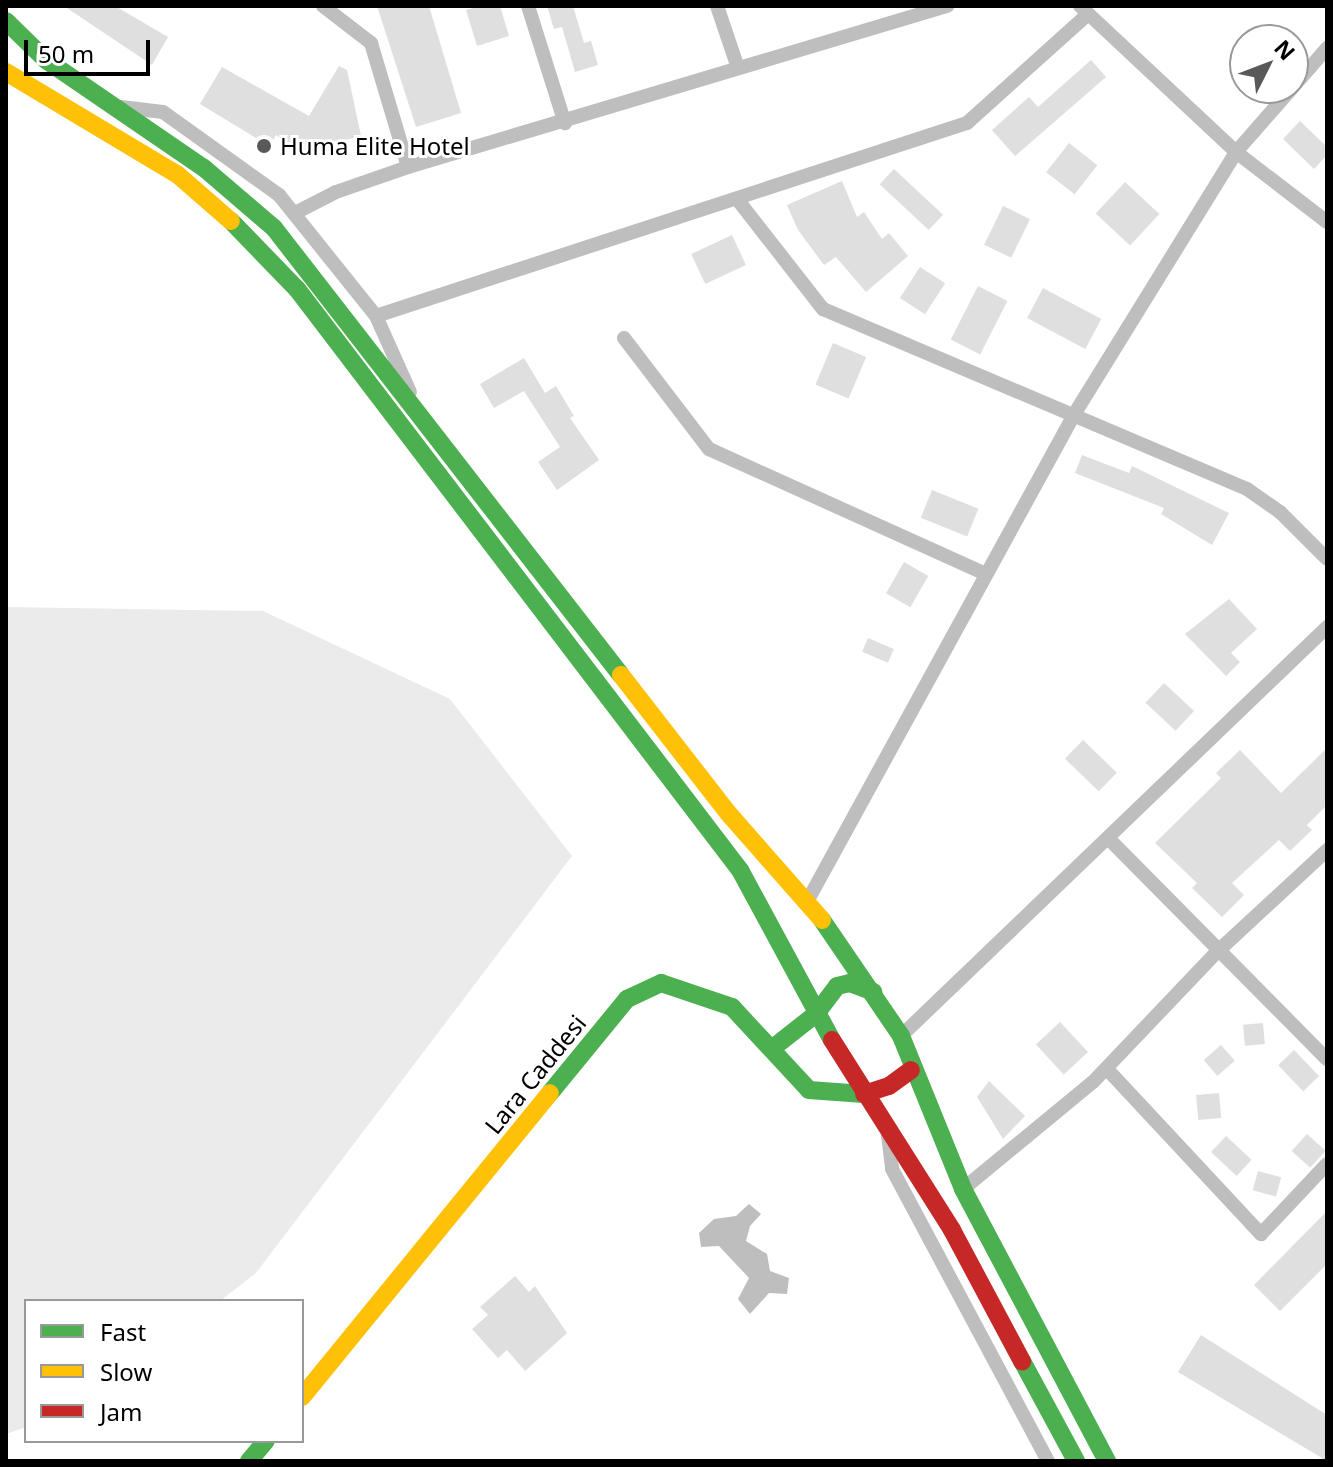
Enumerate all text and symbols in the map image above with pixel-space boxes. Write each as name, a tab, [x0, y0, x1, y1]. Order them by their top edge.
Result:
scale bar	[28, 24, 154, 74]
north arrow	[1229, 24, 1309, 104]
text: N	[1268, 33, 1302, 66]
text: 50 m	[38, 37, 94, 70]
place label: Huma Elite Hotel	[280, 132, 470, 160]
marker: Huma Elite Hotel	[255, 137, 273, 155]
street label: Lara Caddesi	[478, 1009, 592, 1139]
legend	[24, 1299, 304, 1443]
text: Fast	[100, 1315, 146, 1348]
text: Slow	[100, 1355, 152, 1388]
text: Jam	[100, 1395, 142, 1428]

